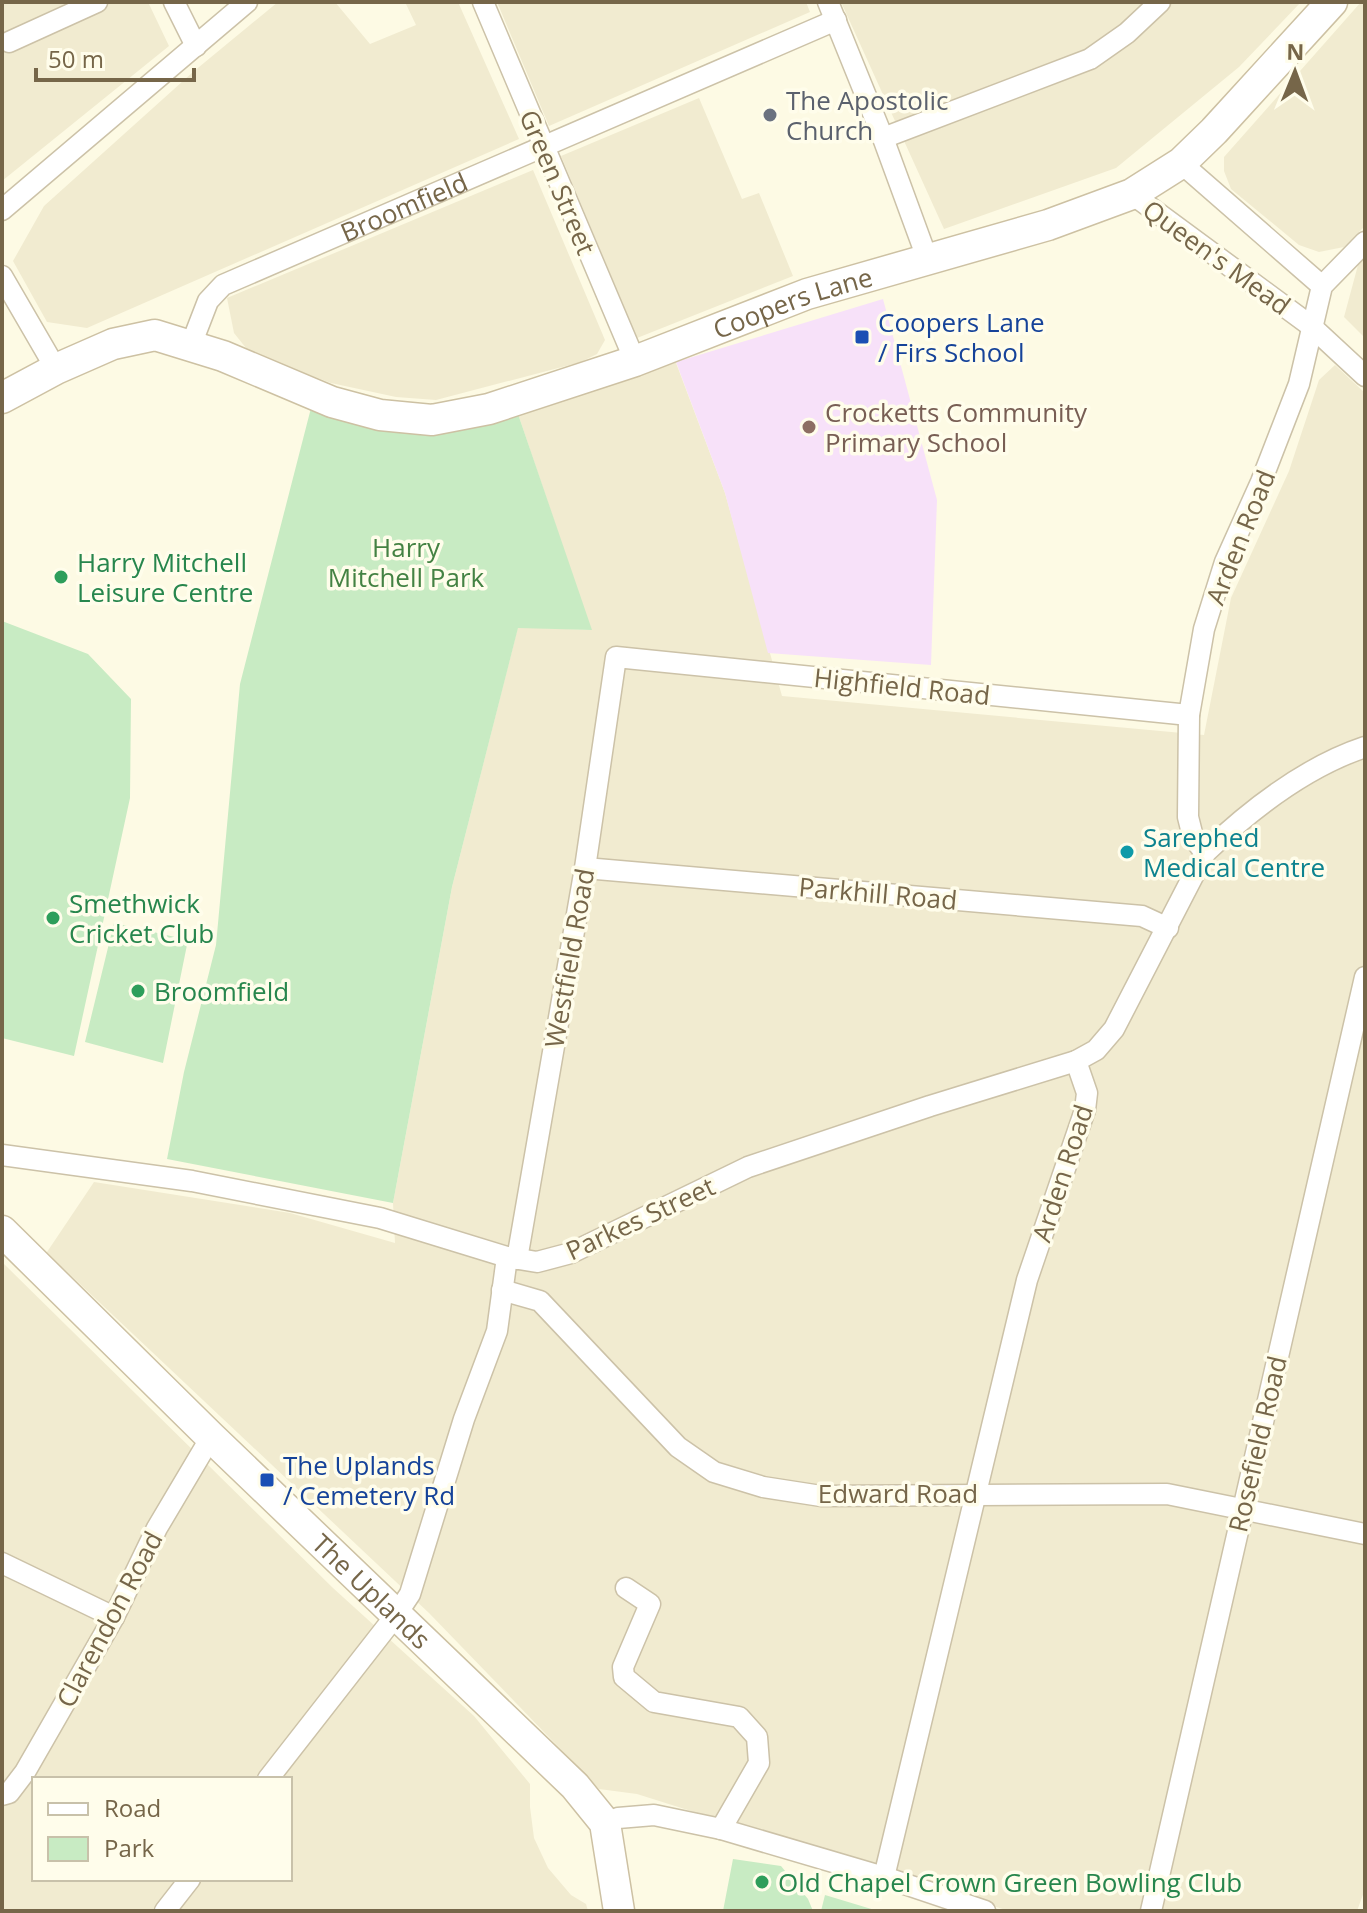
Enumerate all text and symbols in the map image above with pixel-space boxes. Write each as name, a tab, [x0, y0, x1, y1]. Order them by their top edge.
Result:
scale bar	[36, 32, 194, 82]
north arrow	[1255, 32, 1335, 112]
text: N	[1286, 36, 1305, 66]
text: 50 m	[48, 42, 104, 75]
place label: The Apostolic Church	[786, 82, 949, 148]
street label: Green Street	[511, 104, 605, 260]
marker: The Apostolic Church	[761, 106, 779, 124]
street label: Broomfield	[335, 164, 473, 250]
street label: Queen's Mead	[1136, 191, 1298, 323]
street label: Coopers Lane	[708, 258, 876, 347]
place label: Coopers Lane / Firs School	[878, 304, 1045, 370]
marker: Coopers Lane / Firs School	[853, 328, 871, 346]
place label: Crocketts Community Primary School	[825, 394, 1088, 460]
marker: Crocketts Community Primary School	[800, 418, 818, 436]
street label: Arden Road	[1197, 464, 1283, 610]
park label: Harry Mitchell Park	[328, 529, 485, 595]
place label: Harry Mitchell Leisure Centre	[77, 544, 253, 610]
marker: Harry Mitchell Leisure Centre	[52, 568, 70, 586]
street label: Highfield Road	[812, 659, 992, 713]
place label: Sarephed Medical Centre	[1143, 819, 1325, 885]
marker: Sarephed Medical Centre	[1118, 843, 1136, 861]
street label: Westfield Road	[536, 866, 602, 1050]
street label: Parkhill Road	[797, 868, 959, 918]
place label: Smethwick Cricket Club	[69, 885, 214, 951]
marker: Smethwick Cricket Club	[44, 909, 62, 927]
place label: Broomfield	[154, 973, 289, 1009]
marker: Broomfield	[129, 982, 147, 1000]
street label: Arden Road	[1023, 1100, 1101, 1246]
street label: Parkes Street	[560, 1168, 720, 1268]
street label: Rosefield Road	[1219, 1352, 1295, 1536]
place label: The Uplands / Cemetery Rd	[283, 1447, 455, 1513]
marker: The Uplands / Cemetery Rd	[258, 1471, 276, 1489]
street label: Edward Road	[818, 1475, 978, 1511]
street label: Clarendon Road	[47, 1525, 171, 1713]
street label: The Uplands	[304, 1525, 439, 1657]
legend	[32, 1777, 292, 1881]
text: Road	[104, 1791, 161, 1824]
text: Park	[104, 1831, 155, 1864]
place label: Old Chapel Crown Green Bowling Club	[778, 1864, 1242, 1900]
marker: Old Chapel Crown Green Bowling Club	[753, 1873, 771, 1891]

